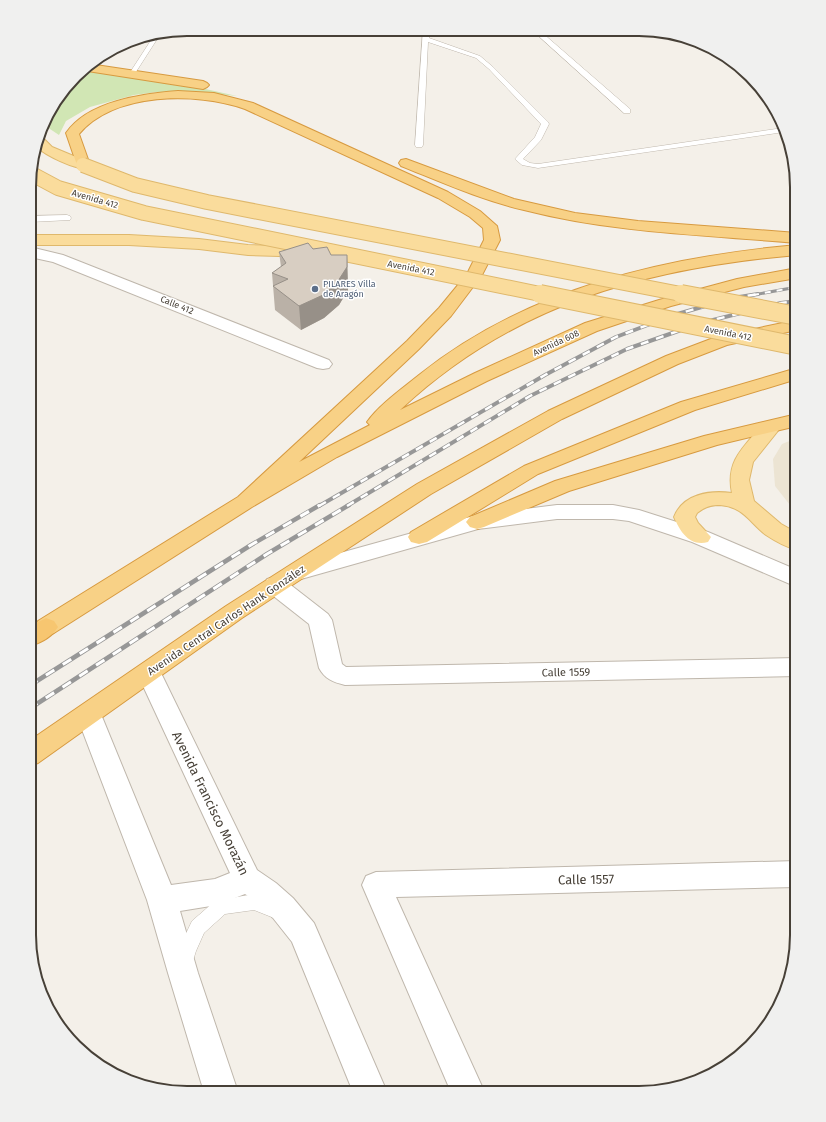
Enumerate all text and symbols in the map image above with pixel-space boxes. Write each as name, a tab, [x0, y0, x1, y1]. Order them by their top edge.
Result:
street label: Avenida 412	[71, 188, 119, 210]
street label: Avenida 412	[387, 259, 435, 277]
place label: PILARES Villa de Aragón	[323, 279, 376, 299]
marker: PILARES Villa de Aragón	[310, 284, 320, 294]
street label: Calle 412	[159, 294, 195, 316]
street label: Avenida 412	[704, 324, 752, 342]
street label: Avenida 608	[531, 328, 581, 358]
street label: Avenida Central Carlos Hank González	[145, 562, 308, 678]
street label: Calle 1559	[542, 666, 591, 679]
street label: Avenida Francisco Morazán	[169, 729, 252, 878]
street label: Calle 1557	[558, 872, 614, 887]

